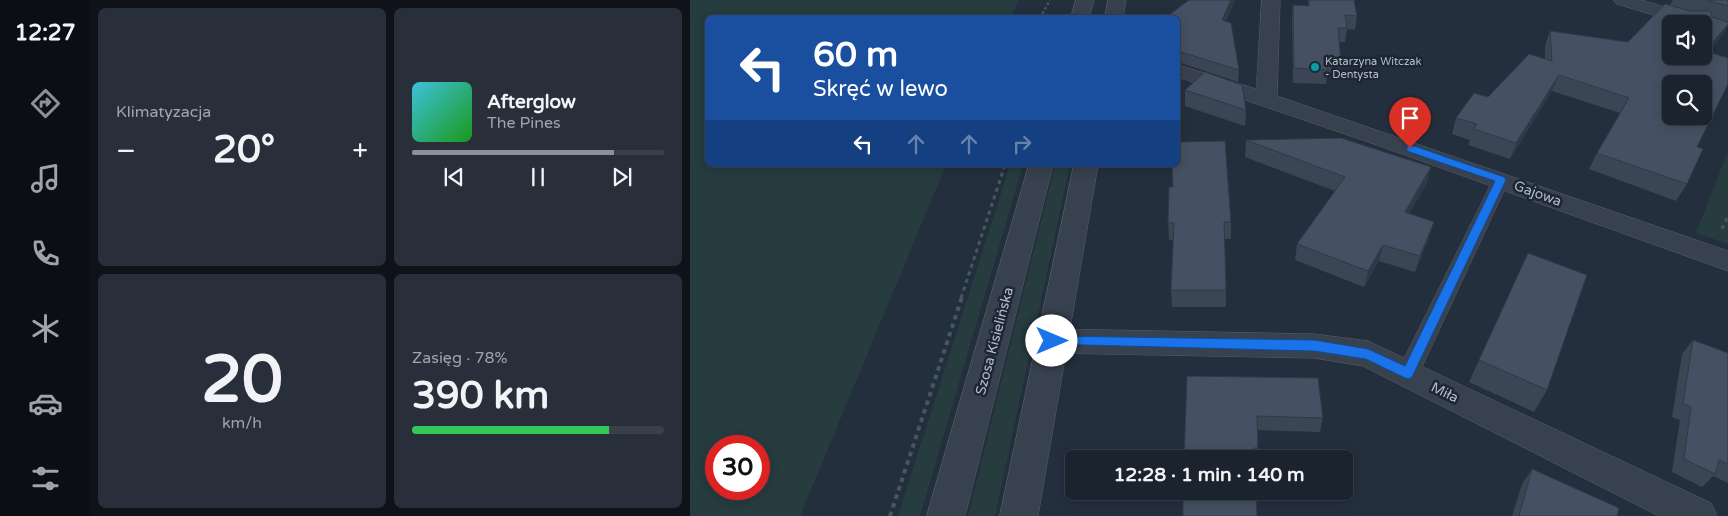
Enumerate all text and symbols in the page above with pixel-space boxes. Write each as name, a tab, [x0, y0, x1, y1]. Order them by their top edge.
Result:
map controls	[1662, 15, 1712, 125]
button: sound	[1662, 15, 1712, 65]
text: 12:27	[15, 20, 75, 46]
text: 60 m	[813, 34, 898, 76]
icon: left	[730, 35, 795, 100]
place label: Katarzyna Witczak - Dentysta	[1325, 55, 1422, 81]
marker: Katarzyna Witczak - Dentysta	[1309, 61, 1321, 73]
button: search	[1662, 75, 1712, 125]
text: Skręć w lewo	[813, 76, 948, 102]
icon: directions	[28, 86, 63, 121]
text: Afterglow	[487, 91, 576, 113]
pin	[1389, 97, 1431, 148]
text: Klimatyzacja	[116, 102, 211, 122]
icon: arrive	[1396, 104, 1424, 132]
text: The Pines	[487, 113, 561, 133]
text: 20°	[213, 127, 275, 173]
icon: left	[849, 130, 877, 158]
icon: ahead	[902, 130, 930, 158]
icon: ahead	[955, 130, 983, 158]
icon: right	[1008, 130, 1036, 158]
text: −	[116, 134, 136, 168]
text: +	[352, 134, 368, 168]
icon: music	[28, 161, 63, 196]
icon: previous	[440, 163, 468, 191]
icon: pause	[524, 163, 552, 191]
icon: next	[608, 163, 636, 191]
street label: Gajowa	[1512, 177, 1564, 210]
icon: phone	[28, 236, 63, 271]
street label: Szosa Kisielińska	[972, 285, 1017, 397]
icon: climate	[28, 311, 63, 346]
position arrow	[1025, 314, 1077, 366]
text: 20	[201, 341, 283, 420]
text: Zasięg · 78%	[412, 348, 508, 368]
text: 390 km	[412, 373, 549, 419]
street label: Miła	[1428, 379, 1461, 406]
icon: car	[28, 386, 63, 421]
text: km/h	[222, 413, 262, 433]
speed limit sign: 30	[705, 435, 770, 500]
icon: filters	[28, 461, 63, 496]
text: 12:28 · 1 min · 140 m	[1113, 464, 1305, 486]

